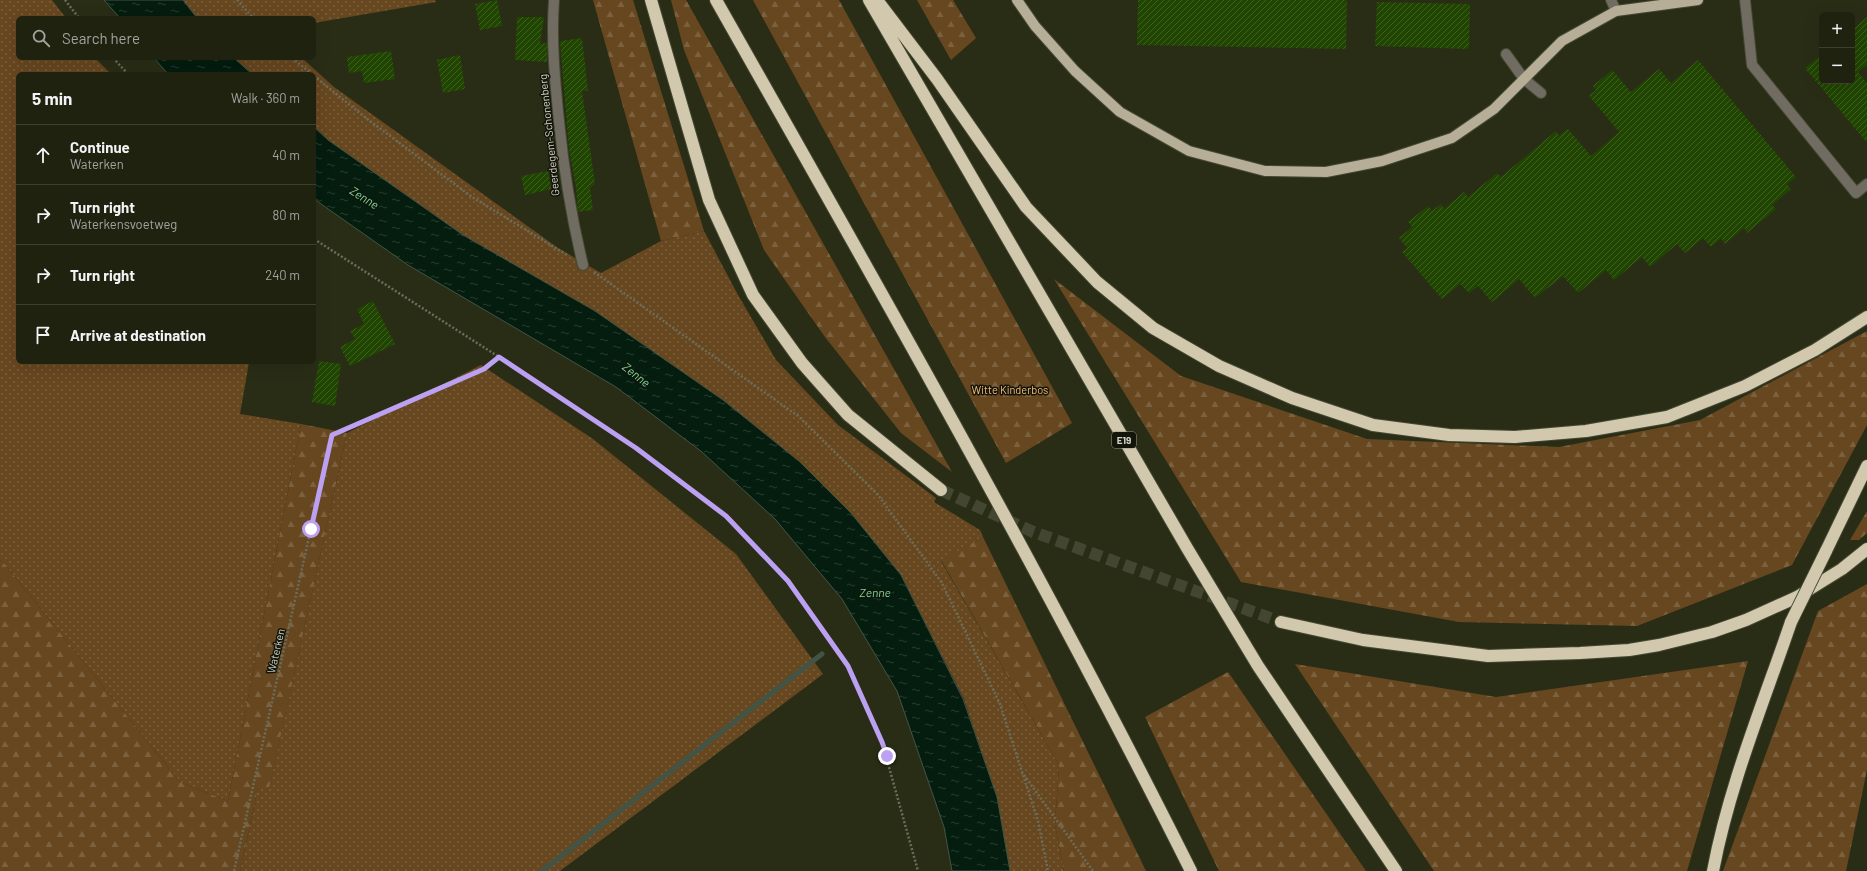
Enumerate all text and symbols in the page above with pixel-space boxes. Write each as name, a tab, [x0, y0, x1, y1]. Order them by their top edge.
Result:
map controls	[1819, 12, 1855, 84]
button: +	[1819, 12, 1855, 48]
search box	[16, 16, 316, 60]
icon: search	[30, 27, 52, 49]
text: Search here	[62, 29, 140, 47]
button: −	[1819, 48, 1855, 84]
street label: Geerdegem-Schonenberg	[536, 73, 561, 197]
text: 5 min	[32, 88, 72, 108]
text: Walk · 360 m	[231, 90, 300, 106]
text: Continue	[70, 138, 130, 156]
icon: ahead	[32, 144, 54, 166]
text: 40 m	[272, 147, 300, 163]
text: Waterken	[70, 156, 124, 172]
water label: Zenne	[348, 183, 381, 211]
text: Turn right	[70, 198, 135, 216]
icon: right	[32, 204, 54, 226]
text: 80 m	[273, 207, 300, 223]
text: Waterkensvoetweg	[70, 216, 177, 232]
icon: right	[32, 264, 54, 286]
text: Turn right	[70, 266, 135, 284]
text: 240 m	[265, 267, 300, 283]
icon: arrive	[32, 324, 54, 346]
text: Arrive at destination	[70, 326, 206, 344]
water label: Zenne	[620, 359, 653, 389]
park label: Witte Kinderbos	[972, 383, 1048, 396]
road number: E19	[1112, 432, 1136, 448]
route start	[302, 520, 320, 538]
water label: Zenne	[859, 585, 891, 599]
street label: Waterken	[264, 627, 287, 675]
route end	[878, 747, 896, 765]

